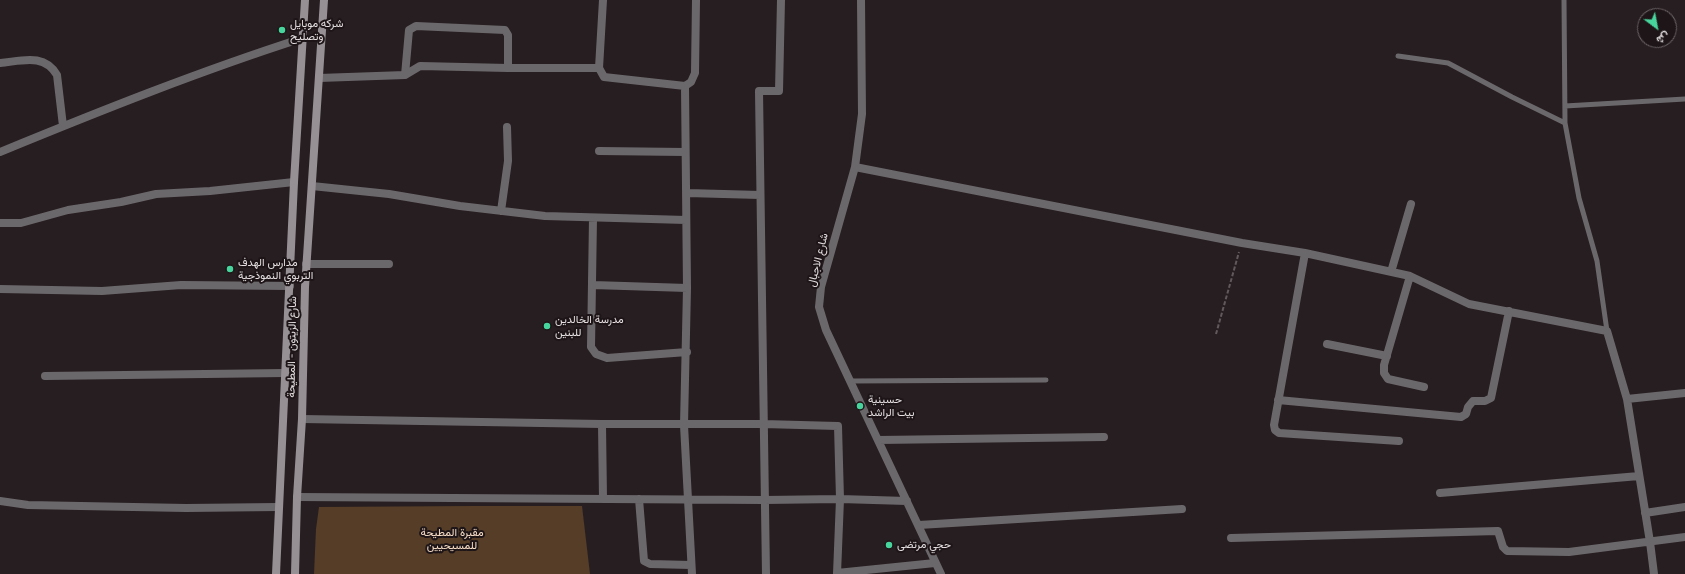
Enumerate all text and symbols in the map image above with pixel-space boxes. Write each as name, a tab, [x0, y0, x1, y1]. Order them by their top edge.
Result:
north arrow	[1637, 8, 1677, 48]
place label: شركه موبايل وتصليح	[290, 17, 343, 43]
marker: شركه موبايل وتصليح	[277, 25, 287, 35]
text: ش	[1654, 29, 1672, 47]
street label: شارع الاجبال	[805, 232, 831, 288]
place label: مدارس الهدف التربوي النموذجية	[238, 256, 313, 282]
marker: مدارس الهدف التربوي النموذجية	[225, 264, 235, 274]
street label: شارع الزيتون - المطيحة	[285, 296, 299, 398]
place label: مدرسة الخالدين للبنين	[555, 313, 624, 339]
marker: مدرسة الخالدين للبنين	[542, 321, 552, 331]
place label: حسينية بيت الراشد	[868, 393, 915, 419]
marker: حسينية بيت الراشد	[855, 401, 865, 411]
park label: مقبرة المطيحة للمسيحيين	[420, 526, 484, 552]
place label: حجي مرتضى	[897, 538, 951, 552]
marker: حجي مرتضى	[884, 540, 894, 550]

